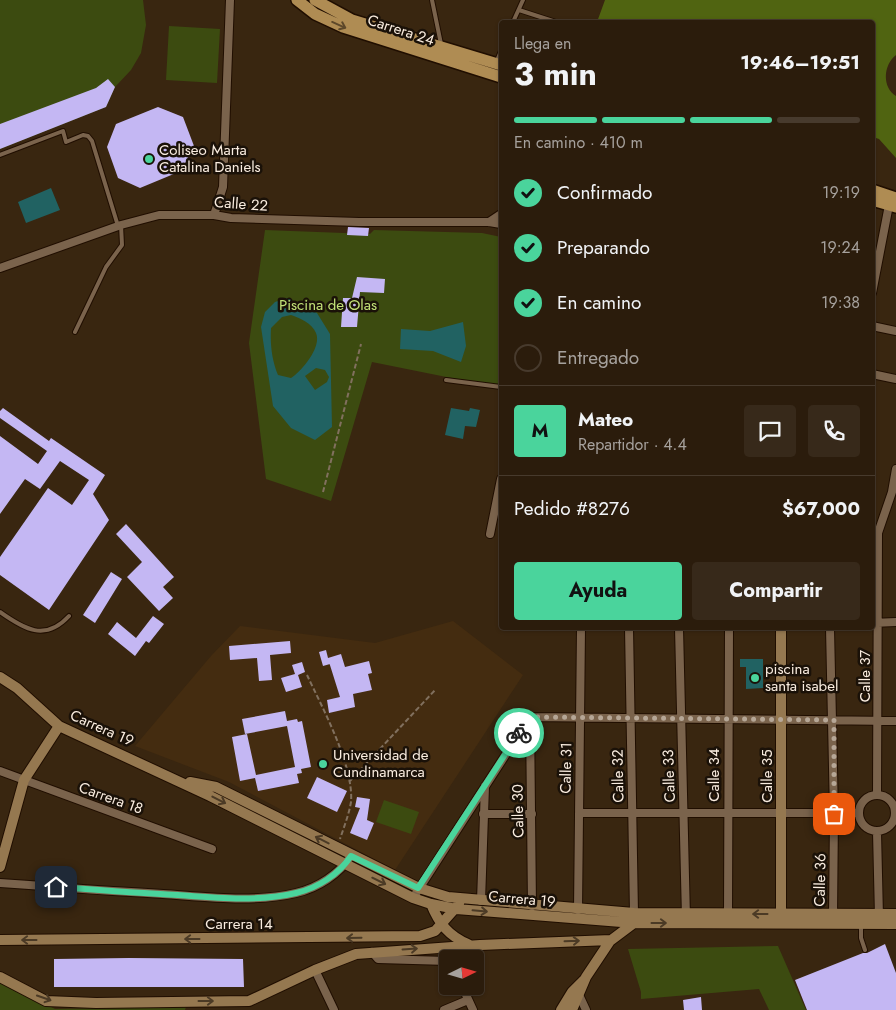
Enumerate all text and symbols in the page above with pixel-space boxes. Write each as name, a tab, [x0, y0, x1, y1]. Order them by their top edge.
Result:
street label: Carrera 24	[365, 9, 438, 51]
one-way arrow	[331, 20, 346, 30]
text: Llega en	[514, 32, 571, 55]
text: 19:46–19:51	[740, 49, 860, 76]
text: 3 min	[514, 51, 597, 97]
text: En camino · 410 m	[514, 131, 643, 154]
place label: Coliseo Marta Catalina Daniels	[159, 139, 261, 178]
marker: Coliseo Marta Catalina Daniels	[143, 153, 155, 165]
icon: check	[514, 179, 542, 207]
text: Confirmado	[557, 179, 652, 206]
text: 19:19	[822, 181, 860, 204]
street label: Calle 22	[213, 191, 269, 217]
icon: check	[514, 234, 542, 262]
text: Preparando	[557, 234, 650, 261]
text: 19:24	[820, 236, 860, 259]
icon: check	[514, 289, 542, 317]
text: En camino	[557, 289, 641, 316]
text: 19:38	[821, 291, 860, 314]
park label: Piscina de Olas	[279, 294, 377, 316]
text: Entregado	[557, 344, 639, 371]
button: chat	[744, 405, 796, 457]
button: phone	[808, 405, 860, 457]
text: Mateo	[578, 406, 633, 433]
text: M	[532, 417, 548, 444]
text: Repartidor · 4.4	[578, 433, 687, 456]
text: Pedido #8276	[514, 495, 630, 522]
text: $67,000	[782, 495, 860, 522]
button: Ayuda	[514, 562, 682, 620]
button: Compartir	[692, 562, 860, 620]
street label: Calle 37	[854, 650, 876, 702]
place label: piscina santa isabel	[765, 658, 838, 697]
marker: piscina santa isabel	[749, 672, 761, 684]
street label: Carrera 19	[67, 704, 137, 752]
courier	[494, 708, 544, 758]
icon: bike	[505, 719, 533, 747]
street label: Calle 31	[555, 742, 577, 794]
place label: Universidad de Cundinamarca	[333, 744, 429, 783]
street label: Calle 34	[703, 748, 725, 802]
street label: Calle 32	[607, 749, 629, 803]
street label: Calle 33	[657, 749, 681, 803]
street label: Calle 35	[756, 749, 778, 803]
marker: Universidad de Cundinamarca	[317, 758, 329, 770]
street label: Carrera 18	[76, 776, 146, 820]
street label: Calle 30	[507, 784, 529, 838]
pin	[813, 793, 855, 835]
one-way arrow	[211, 796, 226, 805]
icon: bag	[820, 800, 848, 828]
one-way arrow	[314, 835, 329, 845]
street label: Calle 36	[809, 853, 831, 907]
pin	[35, 866, 77, 908]
icon: home	[42, 873, 70, 901]
one-way arrow	[372, 876, 387, 886]
street label: Carrera 19	[487, 885, 557, 913]
one-way arrow	[471, 906, 487, 915]
one-way arrow	[752, 909, 768, 919]
street label: Carrera 14	[205, 913, 273, 935]
one-way arrow	[650, 918, 667, 928]
one-way arrow	[346, 933, 362, 942]
one-way arrow	[184, 934, 200, 944]
one-way arrow	[21, 935, 38, 945]
one-way arrow	[564, 937, 580, 946]
one-way arrow	[402, 945, 418, 954]
north arrow	[439, 950, 484, 995]
map controls	[439, 950, 484, 995]
one-way arrow	[36, 994, 51, 1003]
one-way arrow	[197, 996, 213, 1006]

